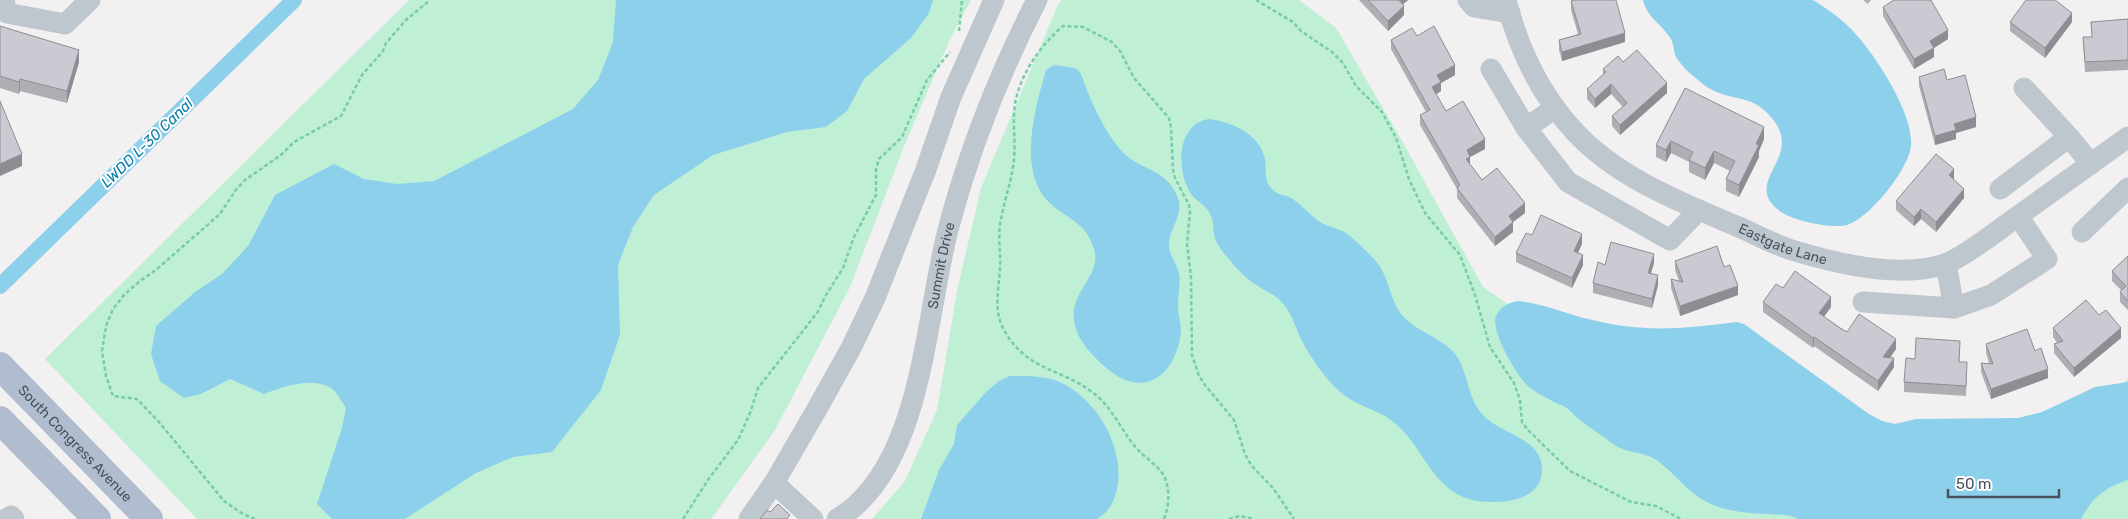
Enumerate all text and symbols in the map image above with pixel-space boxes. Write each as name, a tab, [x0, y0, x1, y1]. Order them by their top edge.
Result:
water label: LWDD L-30 Canal	[97, 94, 197, 192]
street label: Summit Drive	[924, 220, 959, 310]
street label: Eastgate Lane	[1736, 220, 1829, 269]
street label: South Congress Avenue	[14, 382, 136, 506]
scale bar	[1948, 466, 2059, 498]
text: 50 m	[1956, 475, 1991, 493]

